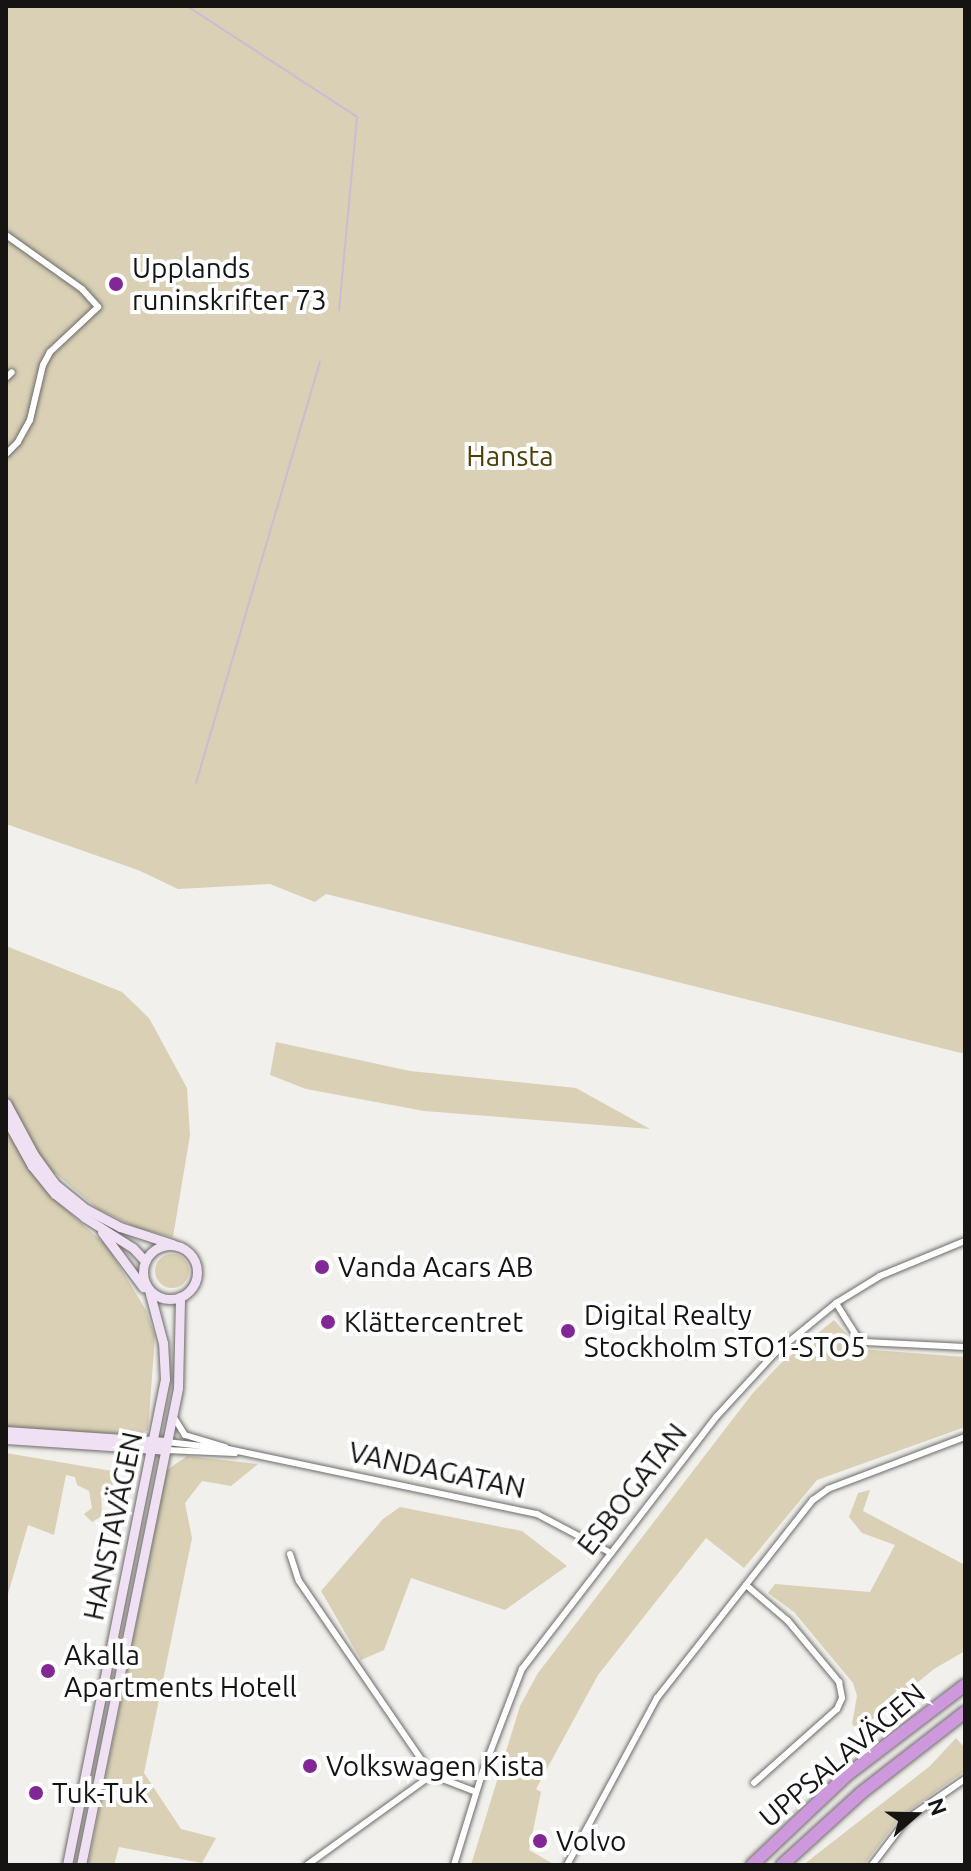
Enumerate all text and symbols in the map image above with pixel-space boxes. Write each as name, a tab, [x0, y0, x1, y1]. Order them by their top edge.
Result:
place label: Upplands runinskrifter 73	[132, 251, 327, 317]
marker: Upplands runinskrifter 73	[107, 275, 125, 293]
park label: Hansta	[466, 439, 554, 473]
place label: Vanda Acars AB	[338, 1250, 534, 1284]
marker: Vanda Acars AB	[313, 1258, 331, 1276]
place label: Digital Realty Stockholm STO1-STO5	[584, 1298, 866, 1364]
place label: Klättercentret	[344, 1305, 523, 1339]
marker: Klättercentret	[319, 1313, 337, 1331]
marker: Digital Realty Stockholm STO1-STO5	[559, 1322, 577, 1340]
street label: ESBOGATAN	[570, 1417, 694, 1561]
street label: HANSTAVÄGEN	[77, 1429, 149, 1623]
street label: VANDAGATAN	[346, 1435, 528, 1505]
place label: Akalla Apartments Hotell	[64, 1638, 297, 1704]
marker: Akalla Apartments Hotell	[39, 1662, 57, 1680]
street label: UPPSALAVÄGEN	[752, 1676, 932, 1834]
place label: Volkswagen Kista	[326, 1749, 545, 1783]
marker: Volkswagen Kista	[301, 1757, 319, 1775]
north arrow	[875, 1775, 955, 1855]
place label: Tuk-Tuk	[52, 1776, 148, 1810]
marker: Tuk-Tuk	[27, 1784, 45, 1802]
text: N	[923, 1795, 953, 1819]
place label: Volvo	[556, 1824, 626, 1858]
marker: Volvo	[531, 1832, 549, 1850]

